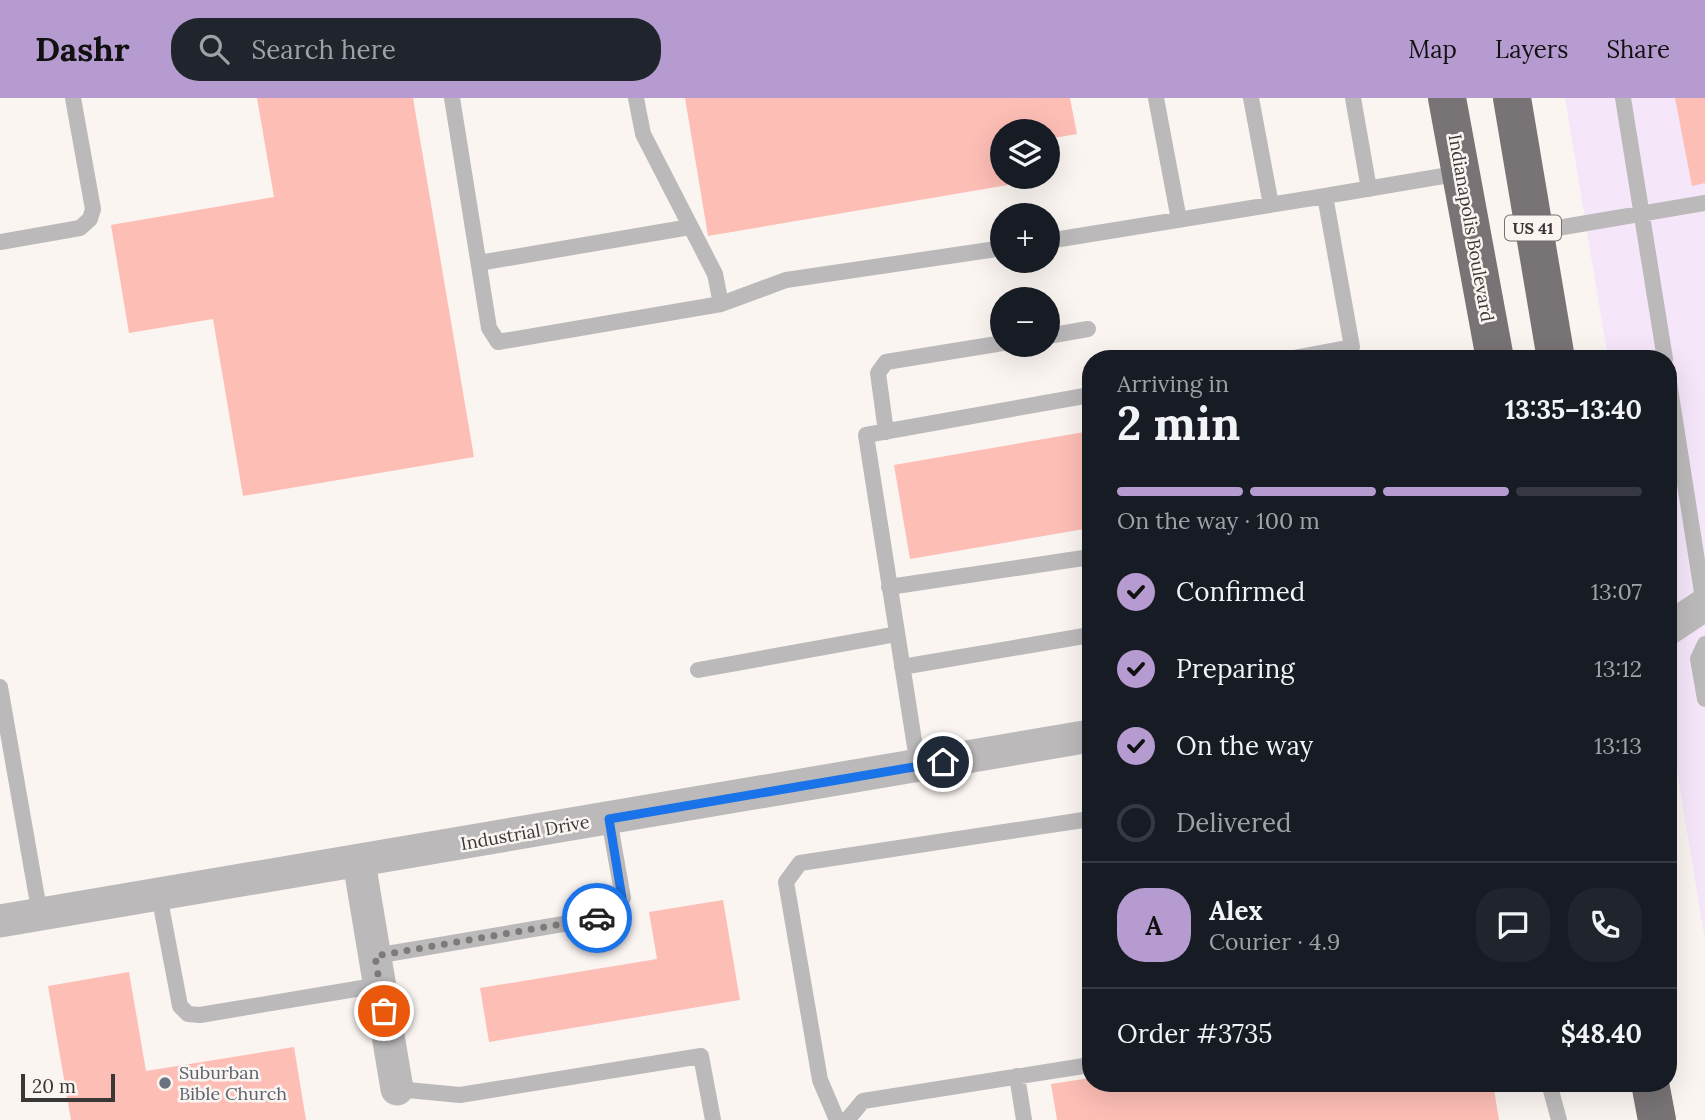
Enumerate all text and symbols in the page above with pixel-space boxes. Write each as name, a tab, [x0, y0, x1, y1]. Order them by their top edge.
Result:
search box	[171, 18, 661, 81]
text: Dashr	[35, 28, 129, 70]
icon: search	[195, 30, 233, 68]
text: Search here	[251, 33, 396, 66]
text: Map	[1408, 34, 1457, 65]
text: Layers	[1495, 34, 1568, 65]
text: Share	[1606, 34, 1670, 65]
map controls	[990, 119, 1060, 357]
button: layers	[990, 119, 1060, 189]
street label: Indianapolis Boulevard	[1444, 132, 1499, 324]
button: +	[990, 203, 1060, 273]
road number: US 41	[1505, 216, 1561, 240]
button: −	[990, 287, 1060, 357]
text: Arriving in	[1117, 369, 1229, 398]
text: 13:35–13:40	[1505, 393, 1642, 426]
text: 2 min	[1117, 394, 1240, 453]
text: On the way · 100 m	[1117, 506, 1320, 535]
icon: check	[1117, 573, 1155, 611]
text: Confirmed	[1176, 575, 1305, 608]
text: 13:07	[1591, 577, 1642, 606]
icon: check	[1117, 650, 1155, 688]
text: Preparing	[1176, 652, 1295, 685]
text: 13:12	[1594, 654, 1642, 683]
icon: check	[1117, 727, 1155, 765]
text: On the way	[1176, 729, 1313, 762]
text: 13:13	[1594, 731, 1642, 760]
pin	[913, 732, 973, 792]
icon: home	[924, 743, 962, 781]
text: Delivered	[1176, 806, 1292, 839]
street label: Industrial Drive	[459, 810, 591, 855]
courier	[562, 883, 632, 953]
button: chat	[1476, 888, 1550, 962]
button: phone	[1568, 888, 1642, 962]
text: Alex	[1209, 894, 1263, 927]
icon: car	[578, 899, 616, 937]
text: A	[1145, 909, 1163, 942]
text: Courier · 4.9	[1209, 927, 1340, 956]
pin	[354, 981, 414, 1041]
icon: bag	[365, 992, 403, 1030]
text: Order #3735	[1117, 1017, 1273, 1050]
text: $48.40	[1561, 1017, 1642, 1050]
place label: Suburban Bible Church	[179, 1061, 287, 1105]
scale bar	[21, 1071, 116, 1103]
text: 20 m	[32, 1074, 76, 1098]
marker: Suburban Bible Church	[157, 1075, 173, 1091]

